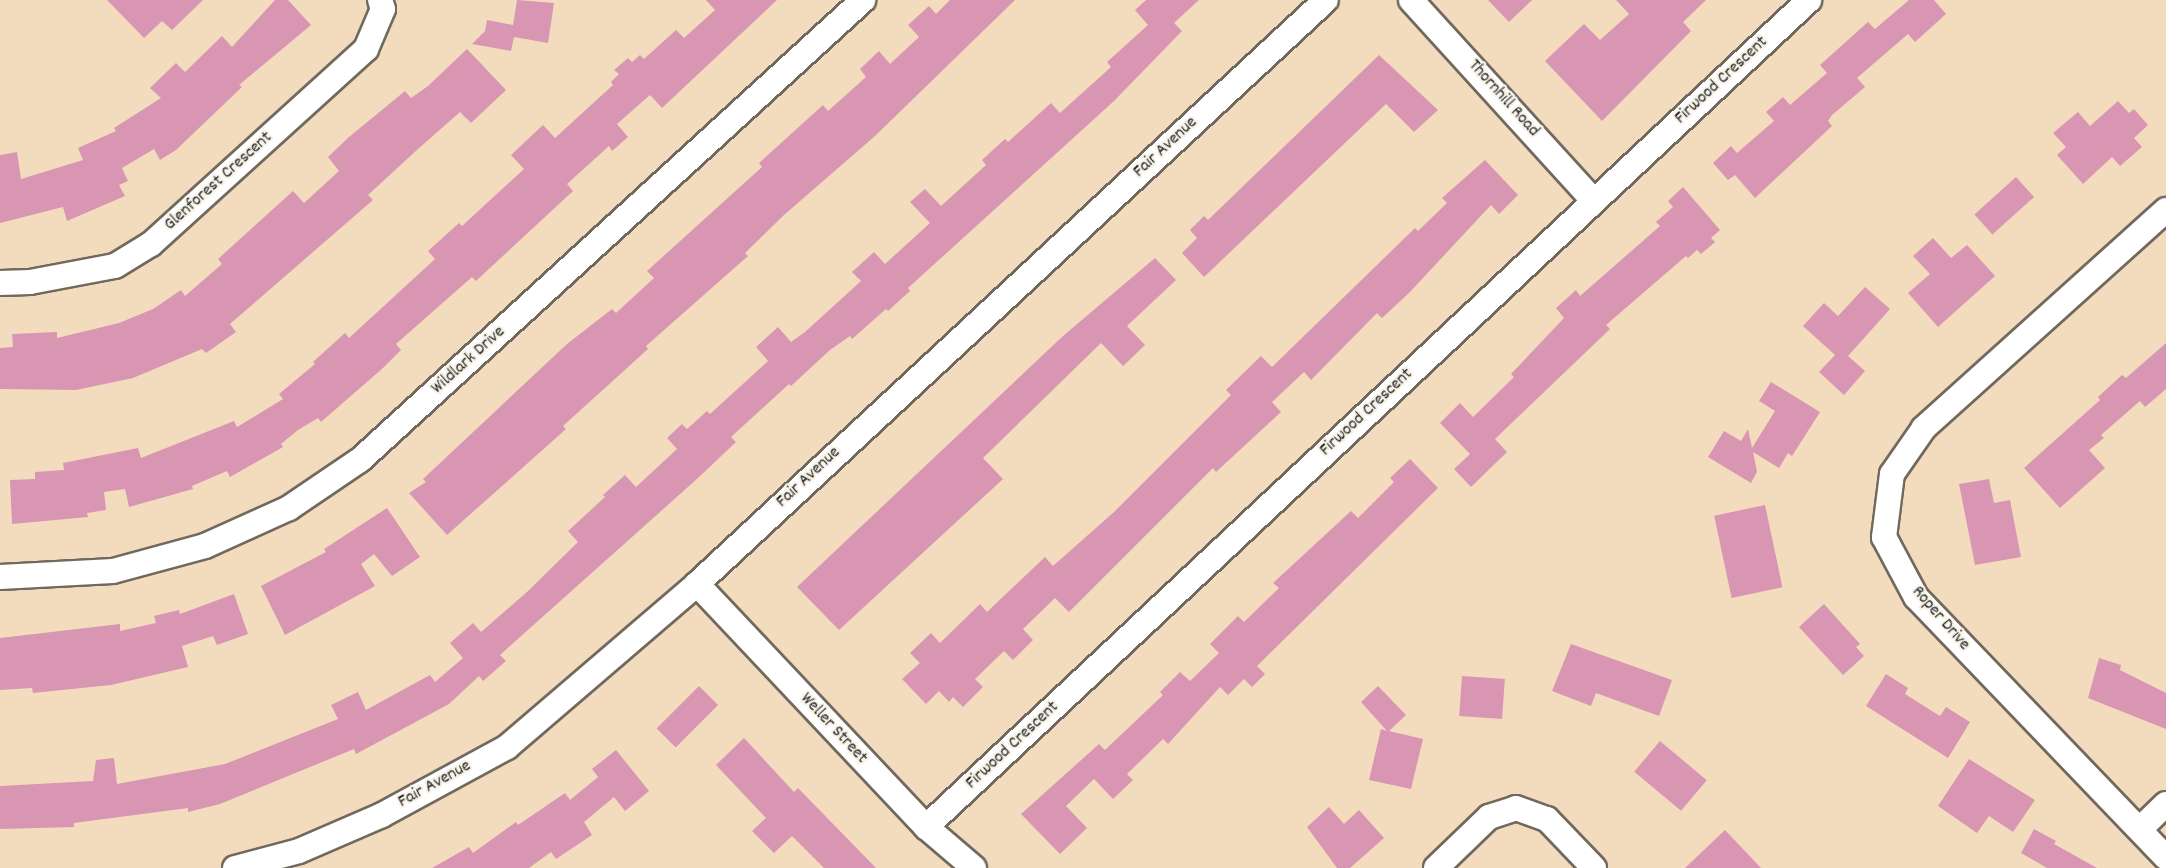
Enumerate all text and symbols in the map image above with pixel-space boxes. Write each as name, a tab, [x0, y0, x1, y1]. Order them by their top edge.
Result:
street label: Firwood Crescent	[1671, 32, 1773, 130]
street label: Thornhill Road	[1463, 56, 1543, 142]
street label: Fair Avenue	[1129, 113, 1203, 183]
street label: Glenforest Crescent	[160, 128, 278, 236]
street label: Wildlark Drive	[428, 322, 510, 400]
street label: Firwood Crescent	[1316, 364, 1418, 462]
street label: Fair Avenue	[772, 443, 846, 513]
street label: Roper Drive	[1906, 582, 1974, 656]
street label: Weller Street	[795, 689, 871, 769]
street label: Firwood Crescent	[962, 697, 1064, 795]
street label: Fair Avenue	[395, 756, 475, 814]

